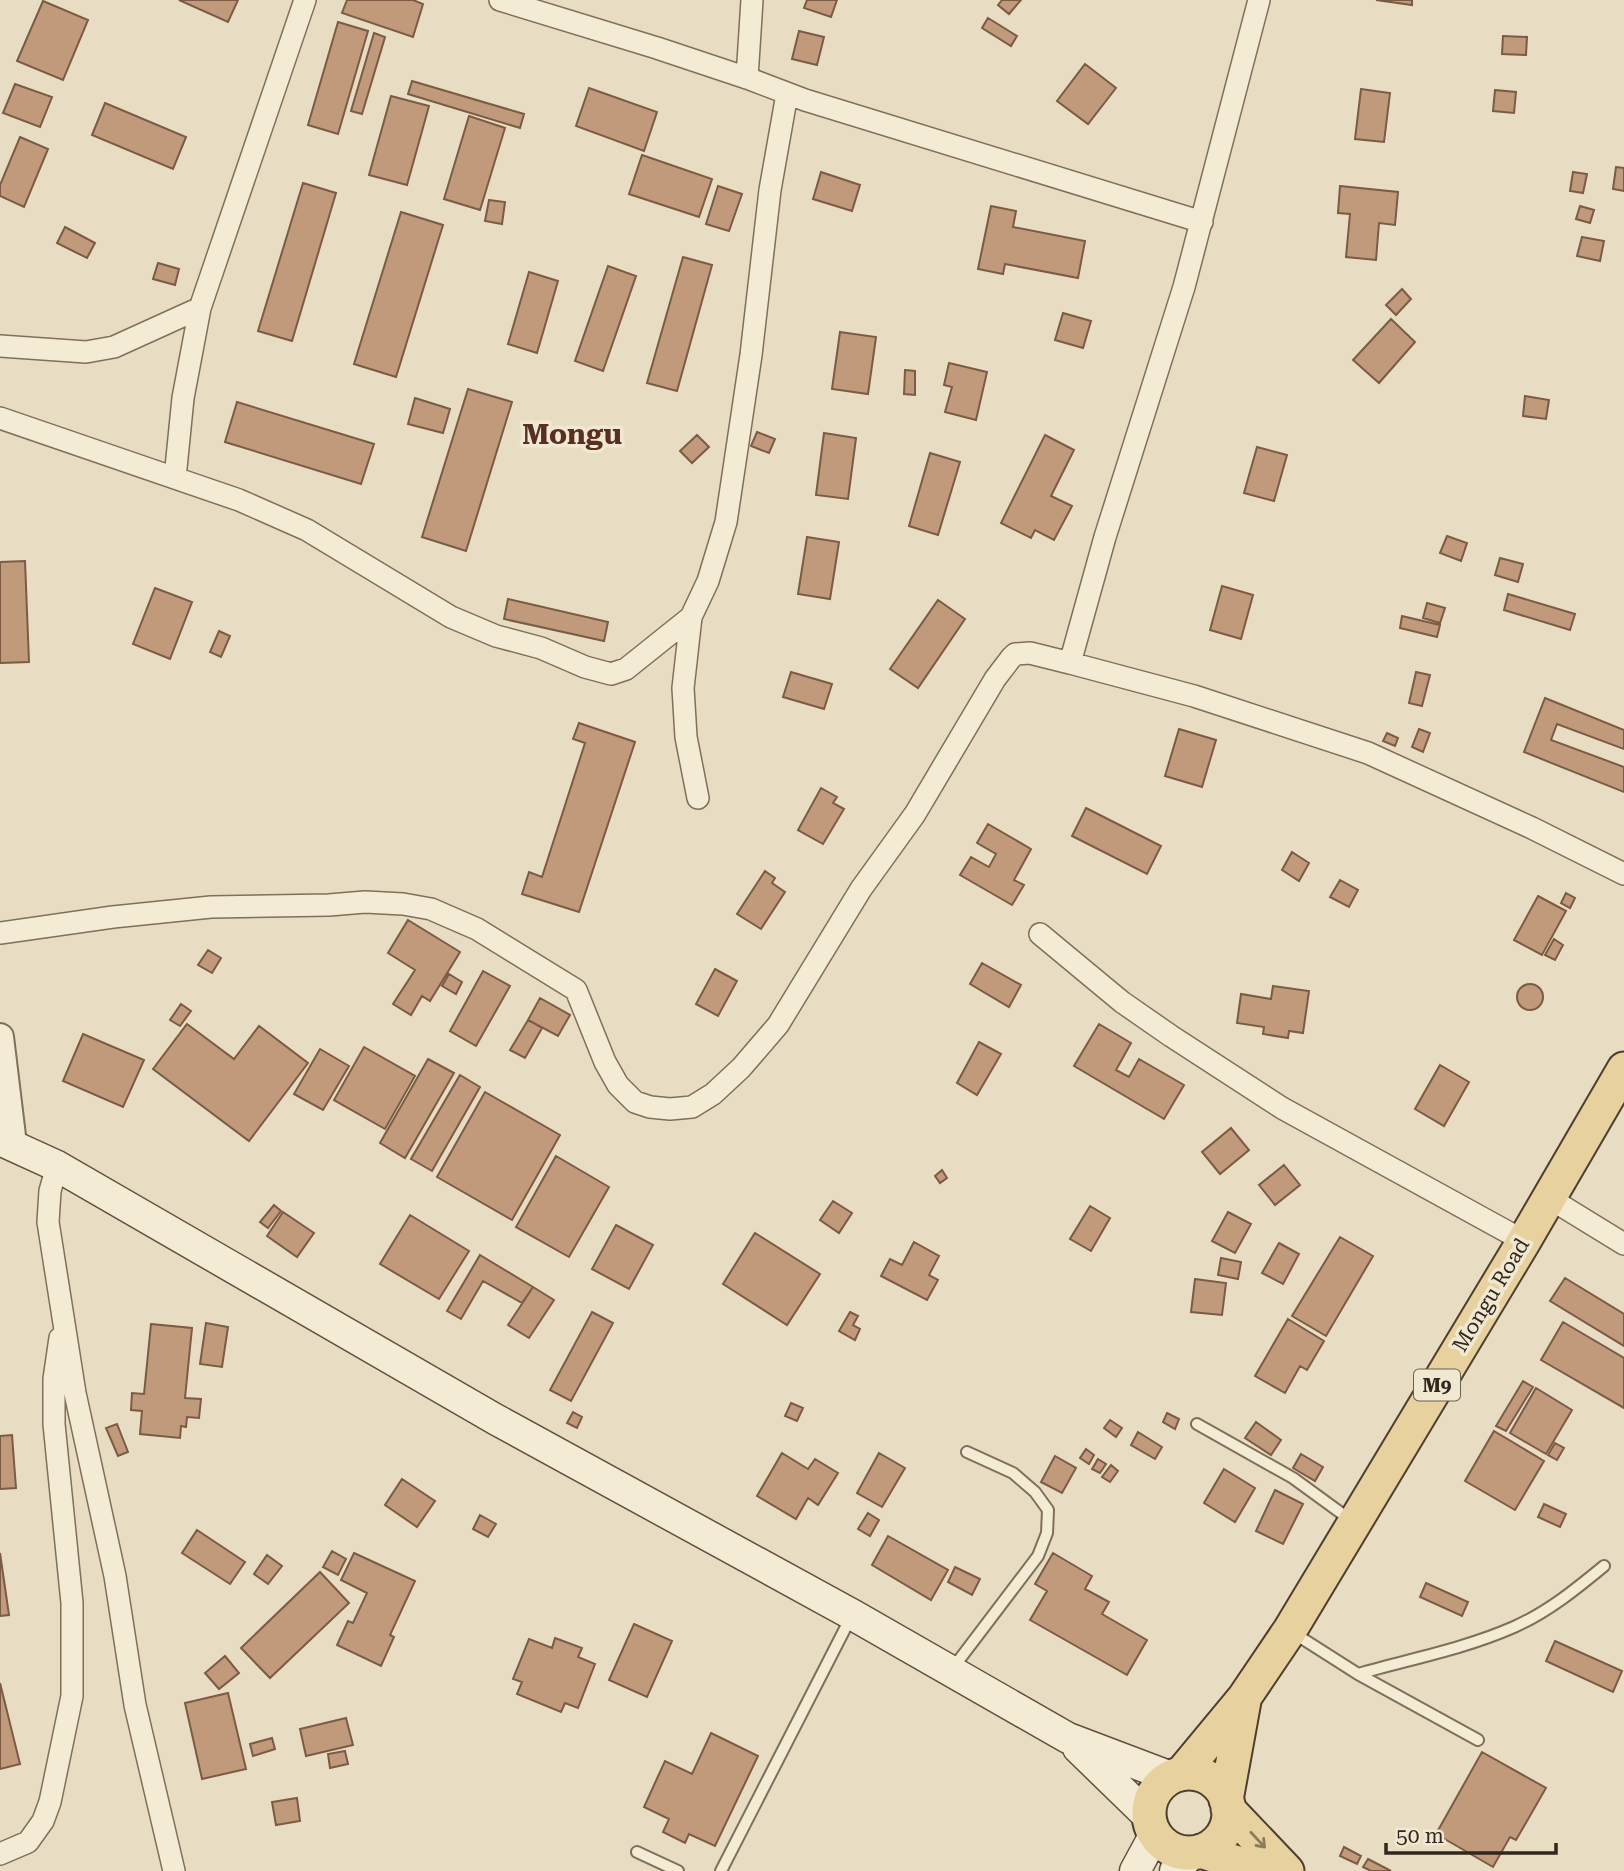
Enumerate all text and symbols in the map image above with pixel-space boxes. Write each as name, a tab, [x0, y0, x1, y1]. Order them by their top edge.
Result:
district label: Mongu	[522, 418, 622, 451]
street label: Mongu Road	[1448, 1233, 1535, 1356]
road number: M9	[1414, 1370, 1460, 1400]
scale bar	[1386, 1812, 1556, 1856]
text: 50 m	[1396, 1824, 1444, 1848]
one-way arrow	[1249, 1831, 1266, 1848]

